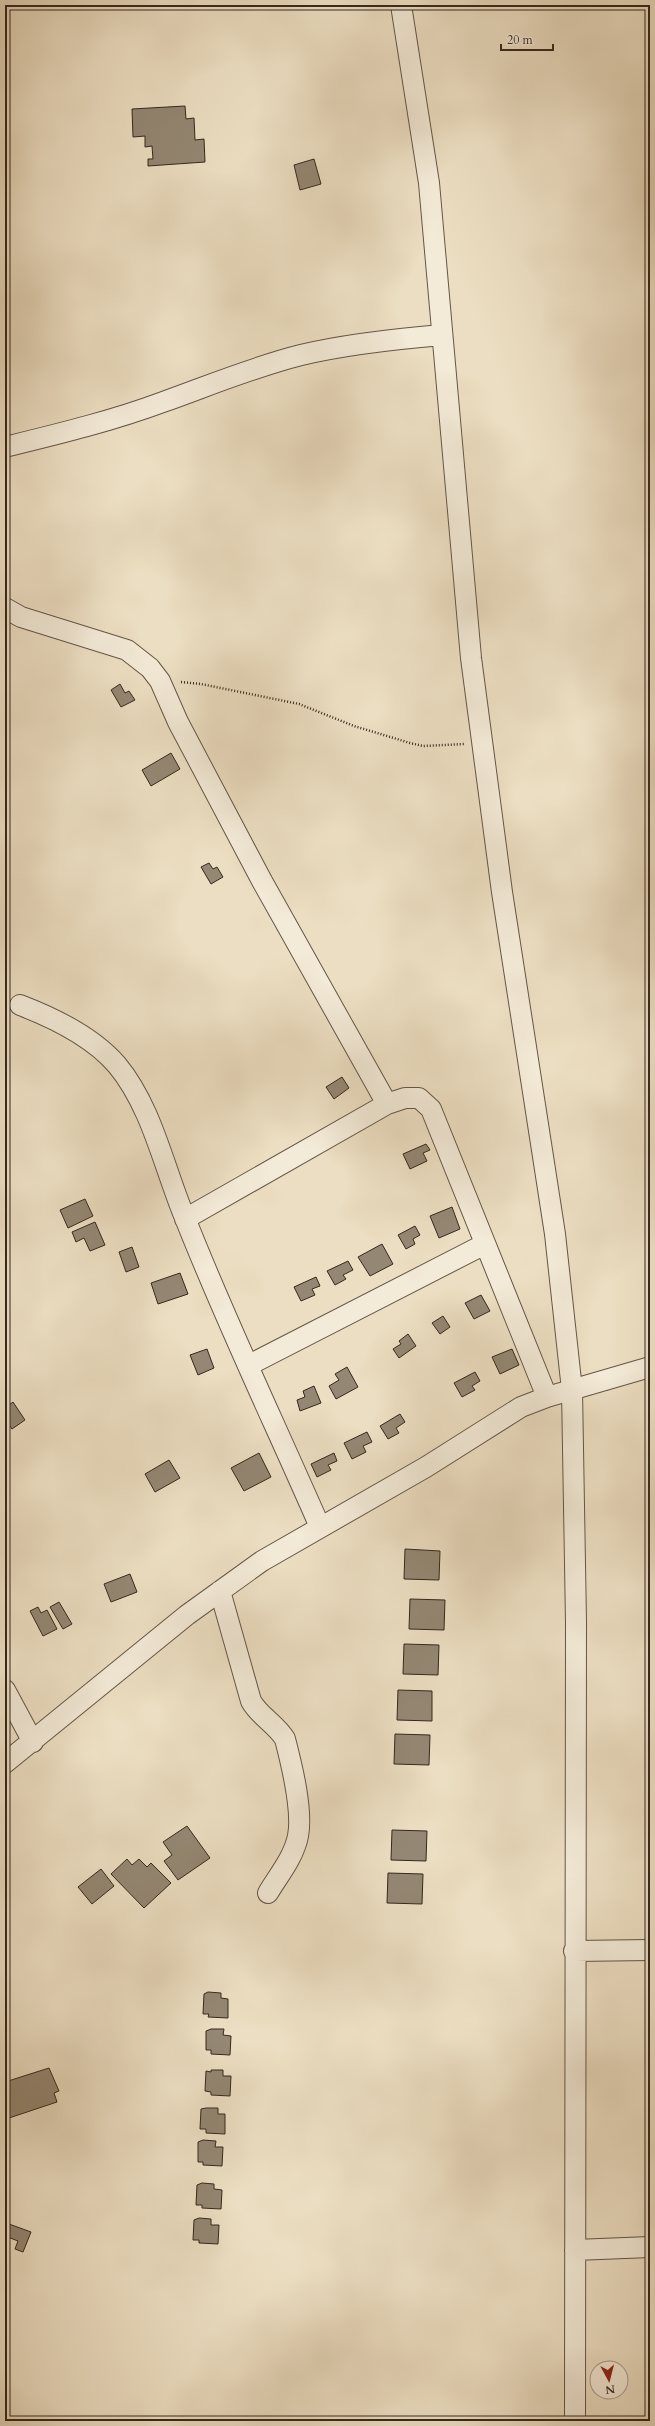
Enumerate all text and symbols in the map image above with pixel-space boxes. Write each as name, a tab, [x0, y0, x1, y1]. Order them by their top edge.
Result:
scale bar	[501, 26, 553, 52]
text: 20 m	[507, 32, 534, 48]
north arrow	[589, 2360, 629, 2400]
text: N	[604, 2381, 616, 2398]

